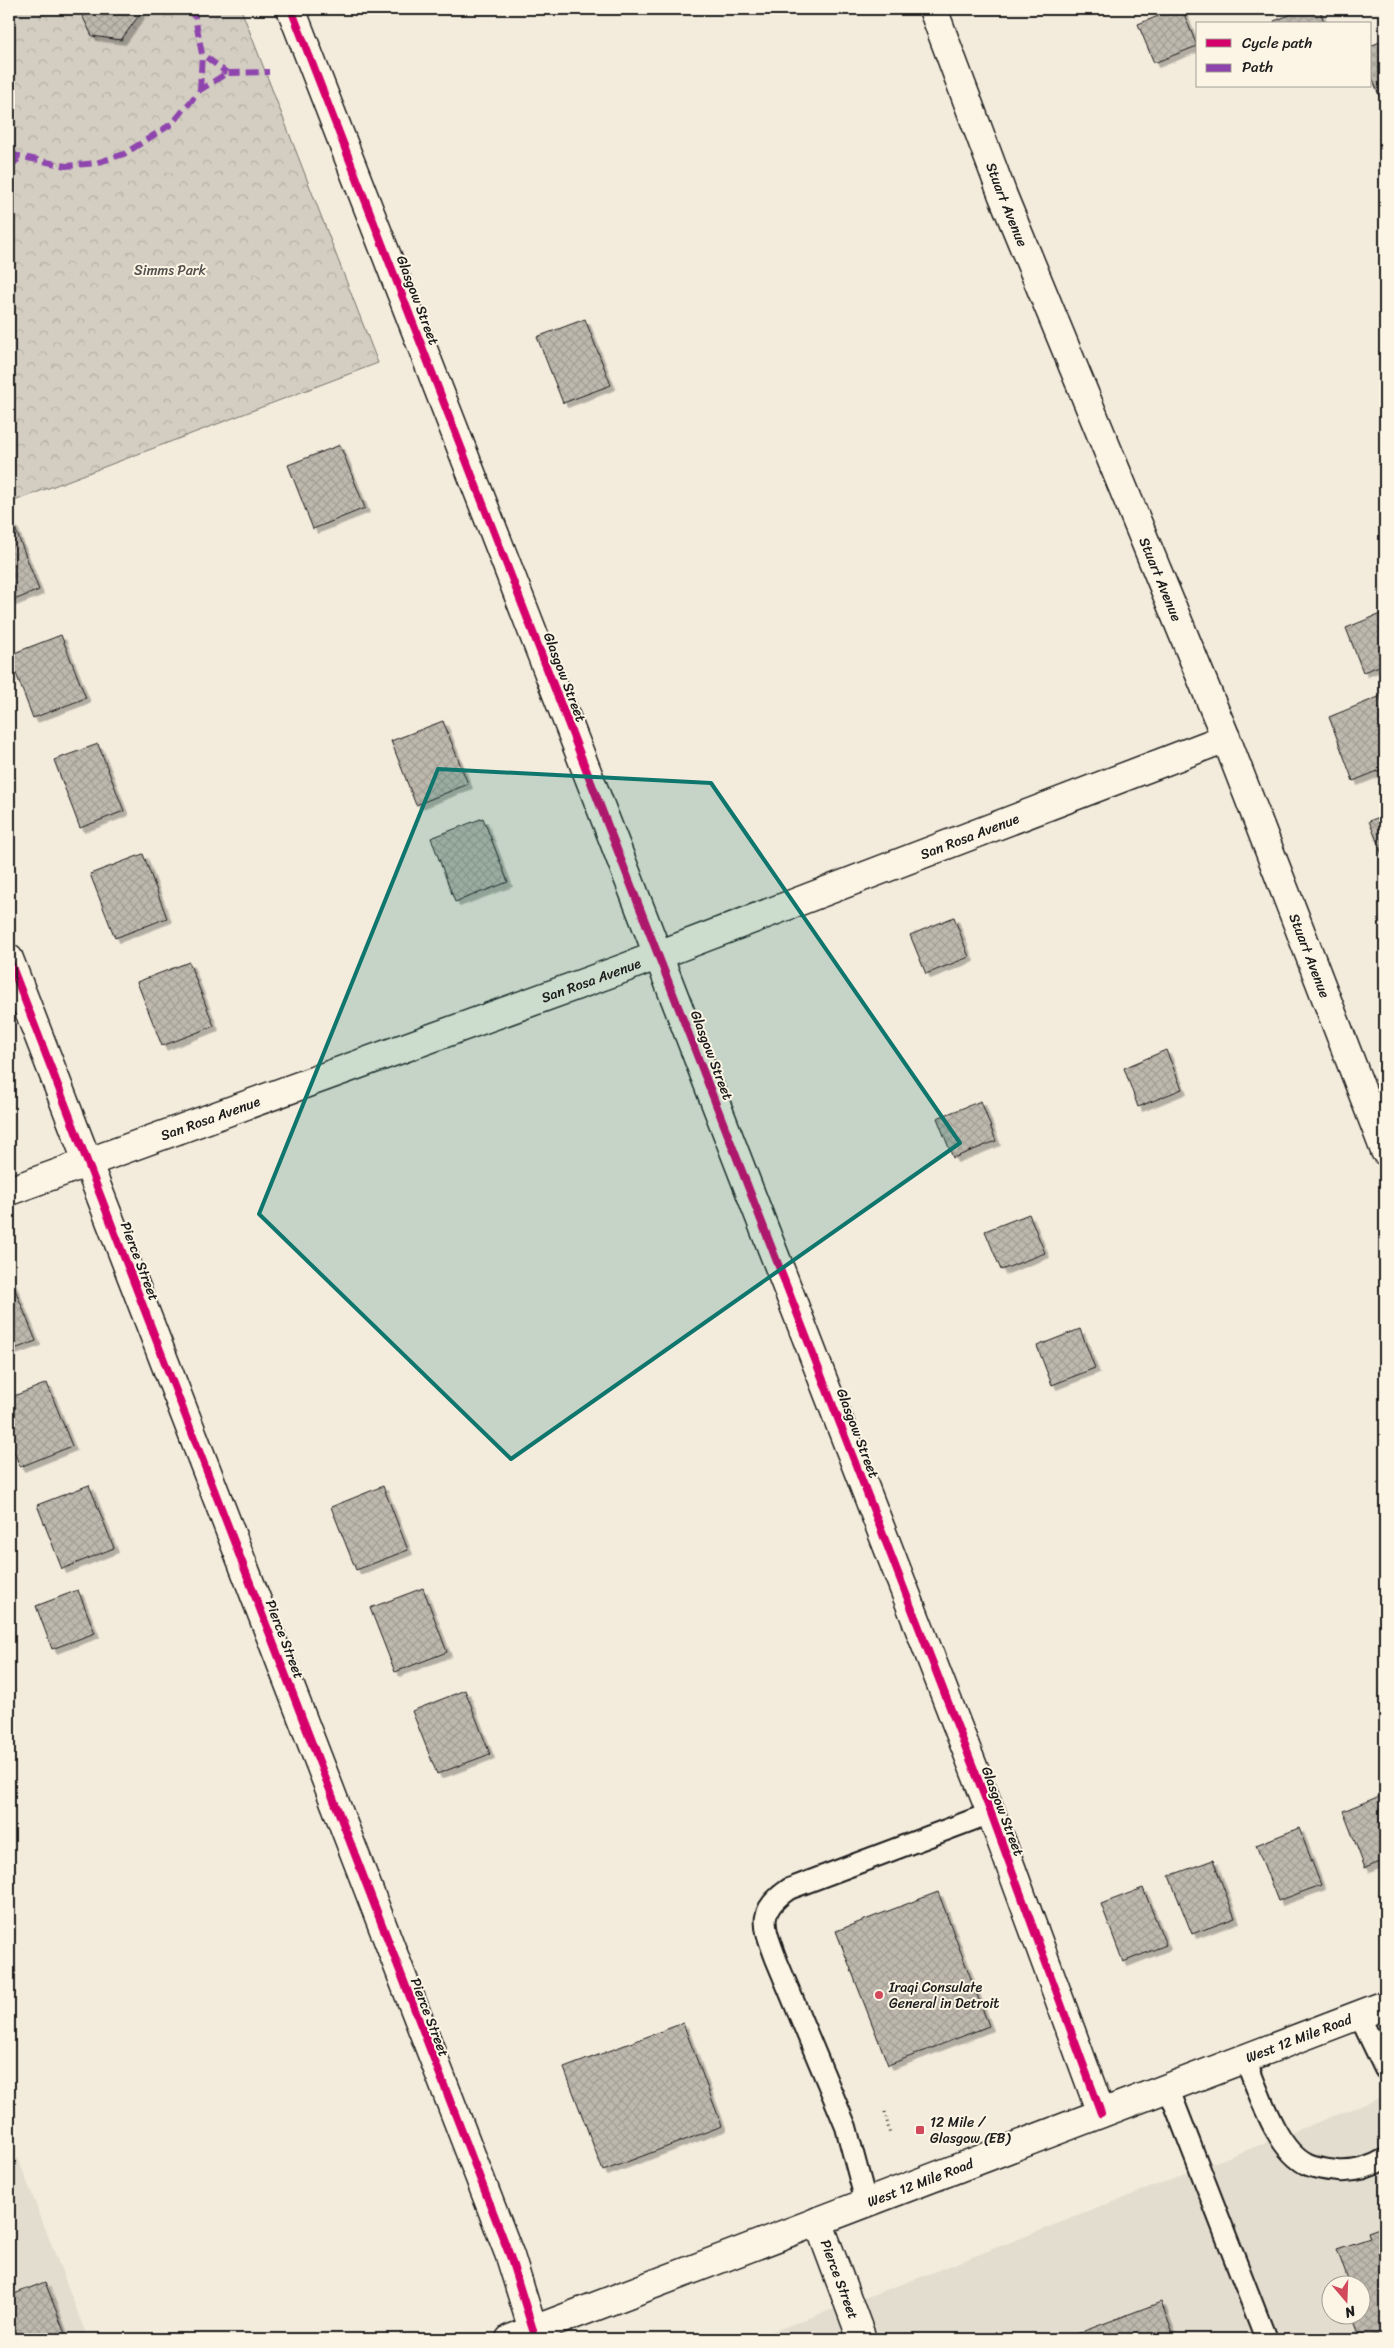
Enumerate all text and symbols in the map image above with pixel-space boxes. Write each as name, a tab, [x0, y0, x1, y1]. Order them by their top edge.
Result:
legend	[1196, 22, 1372, 88]
text: Cycle path	[1242, 30, 1313, 56]
text: Path	[1242, 54, 1273, 80]
street label: Stuart Avenue	[978, 159, 1035, 251]
street label: Glasgow Street	[389, 252, 446, 349]
park label: Simms Park	[134, 258, 207, 283]
street label: Stuart Avenue	[1132, 533, 1189, 625]
street label: Glasgow Street	[536, 629, 593, 726]
street label: San Rosa Avenue	[916, 806, 1023, 867]
street label: Stuart Avenue	[1282, 910, 1337, 1002]
street label: San Rosa Avenue	[538, 951, 645, 1010]
street label: Glasgow Street	[683, 1007, 740, 1104]
street label: San Rosa Avenue	[157, 1089, 264, 1148]
street label: Pierce Street	[113, 1218, 166, 1305]
street label: Glasgow Street	[829, 1385, 886, 1482]
street label: Pierce Street	[258, 1596, 311, 1683]
street label: Glasgow Street	[974, 1763, 1031, 1860]
street label: Pierce Street	[403, 1974, 456, 2061]
place label: Iraqi Consulate General in Detroit	[888, 1975, 999, 2016]
marker: Iraqi Consulate General in Detroit	[873, 1989, 885, 2001]
street label: West 12 Mile Road	[1242, 2006, 1357, 2070]
place label: 12 Mile / Glasgow (EB)	[930, 2110, 1011, 2151]
marker: 12 Mile / Glasgow (EB)	[914, 2124, 926, 2136]
street label: West 12 Mile Road	[864, 2151, 979, 2215]
street label: Pierce Street	[813, 2236, 865, 2323]
north arrow	[1322, 2276, 1372, 2326]
text: N	[1341, 2298, 1360, 2325]

